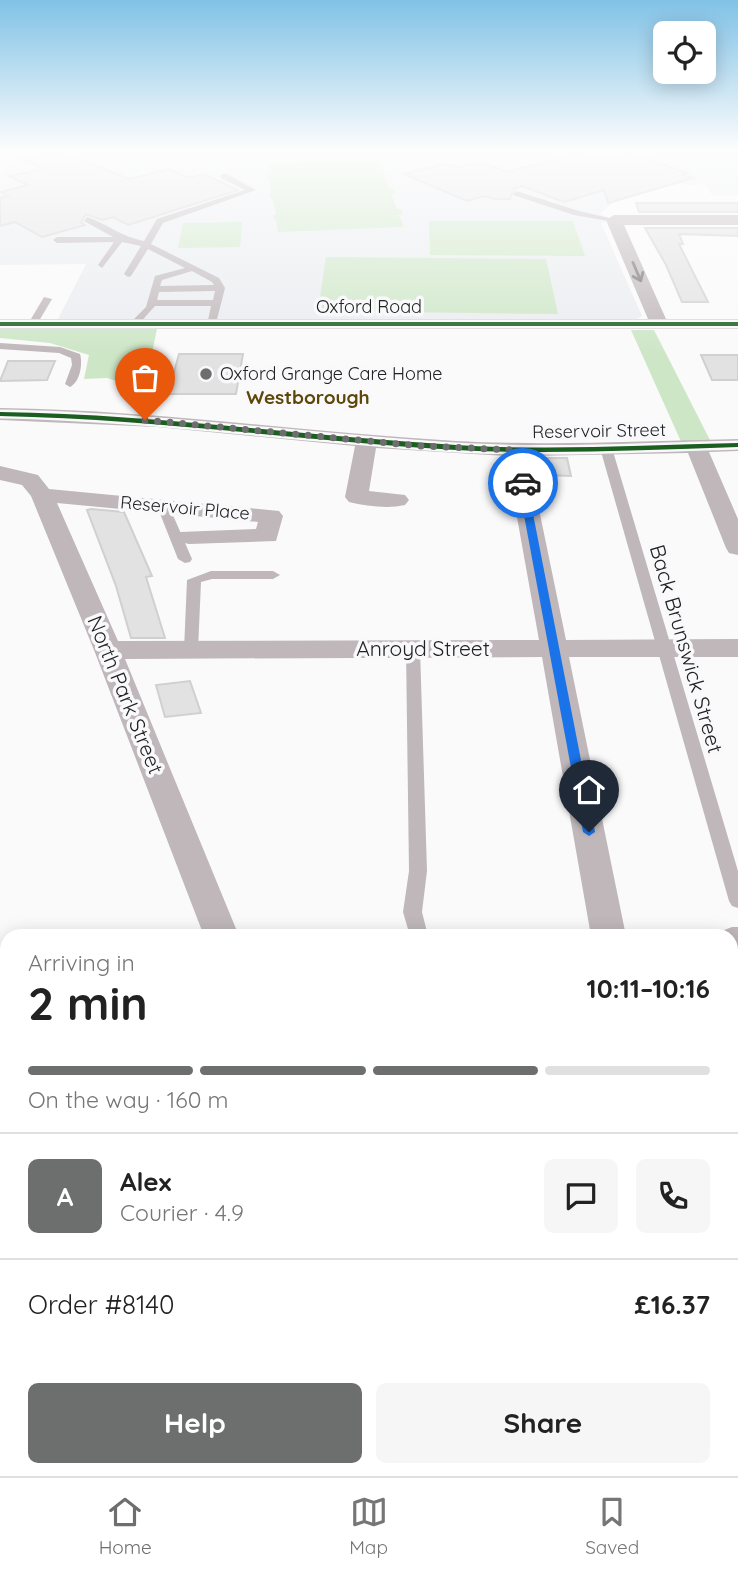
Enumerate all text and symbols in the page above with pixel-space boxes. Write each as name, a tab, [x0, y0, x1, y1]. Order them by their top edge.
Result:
map controls	[653, 21, 716, 84]
button: locate	[653, 21, 716, 84]
one-way arrow	[631, 261, 644, 282]
street label: Oxford Road	[316, 295, 422, 318]
pin	[115, 348, 175, 420]
icon: bag	[126, 359, 164, 397]
place label: Oxford Grange Care Home	[220, 362, 443, 385]
marker: Oxford Grange Care Home	[198, 366, 214, 382]
district label: Westborough	[246, 385, 370, 409]
street label: Reservoir Street	[532, 418, 666, 443]
courier	[488, 448, 558, 518]
icon: car	[504, 464, 542, 502]
street label: Reservoir Place	[119, 490, 251, 525]
street label: Back Brunswick Street	[645, 542, 729, 756]
street label: North Park Street	[82, 612, 170, 778]
street label: Anroyd Street	[356, 635, 490, 661]
pin	[559, 760, 619, 832]
icon: home	[570, 771, 608, 809]
text: Arriving in	[28, 948, 135, 977]
text: 10:11–10:16	[587, 972, 710, 1005]
text: 2 min	[28, 974, 148, 1032]
text: On the way · 160 m	[28, 1085, 229, 1114]
button: chat	[544, 1159, 618, 1233]
button: phone	[636, 1159, 710, 1233]
text: Alex	[120, 1165, 171, 1198]
text: A	[57, 1180, 73, 1213]
text: Courier · 4.9	[120, 1198, 244, 1227]
text: Order #8140	[28, 1288, 174, 1321]
text: £16.37	[635, 1288, 710, 1321]
button: Help	[28, 1383, 362, 1463]
button: Share	[376, 1383, 710, 1463]
tab: Home	[99, 1493, 152, 1559]
tab: Map	[349, 1493, 388, 1559]
tab: Saved	[585, 1493, 639, 1559]

